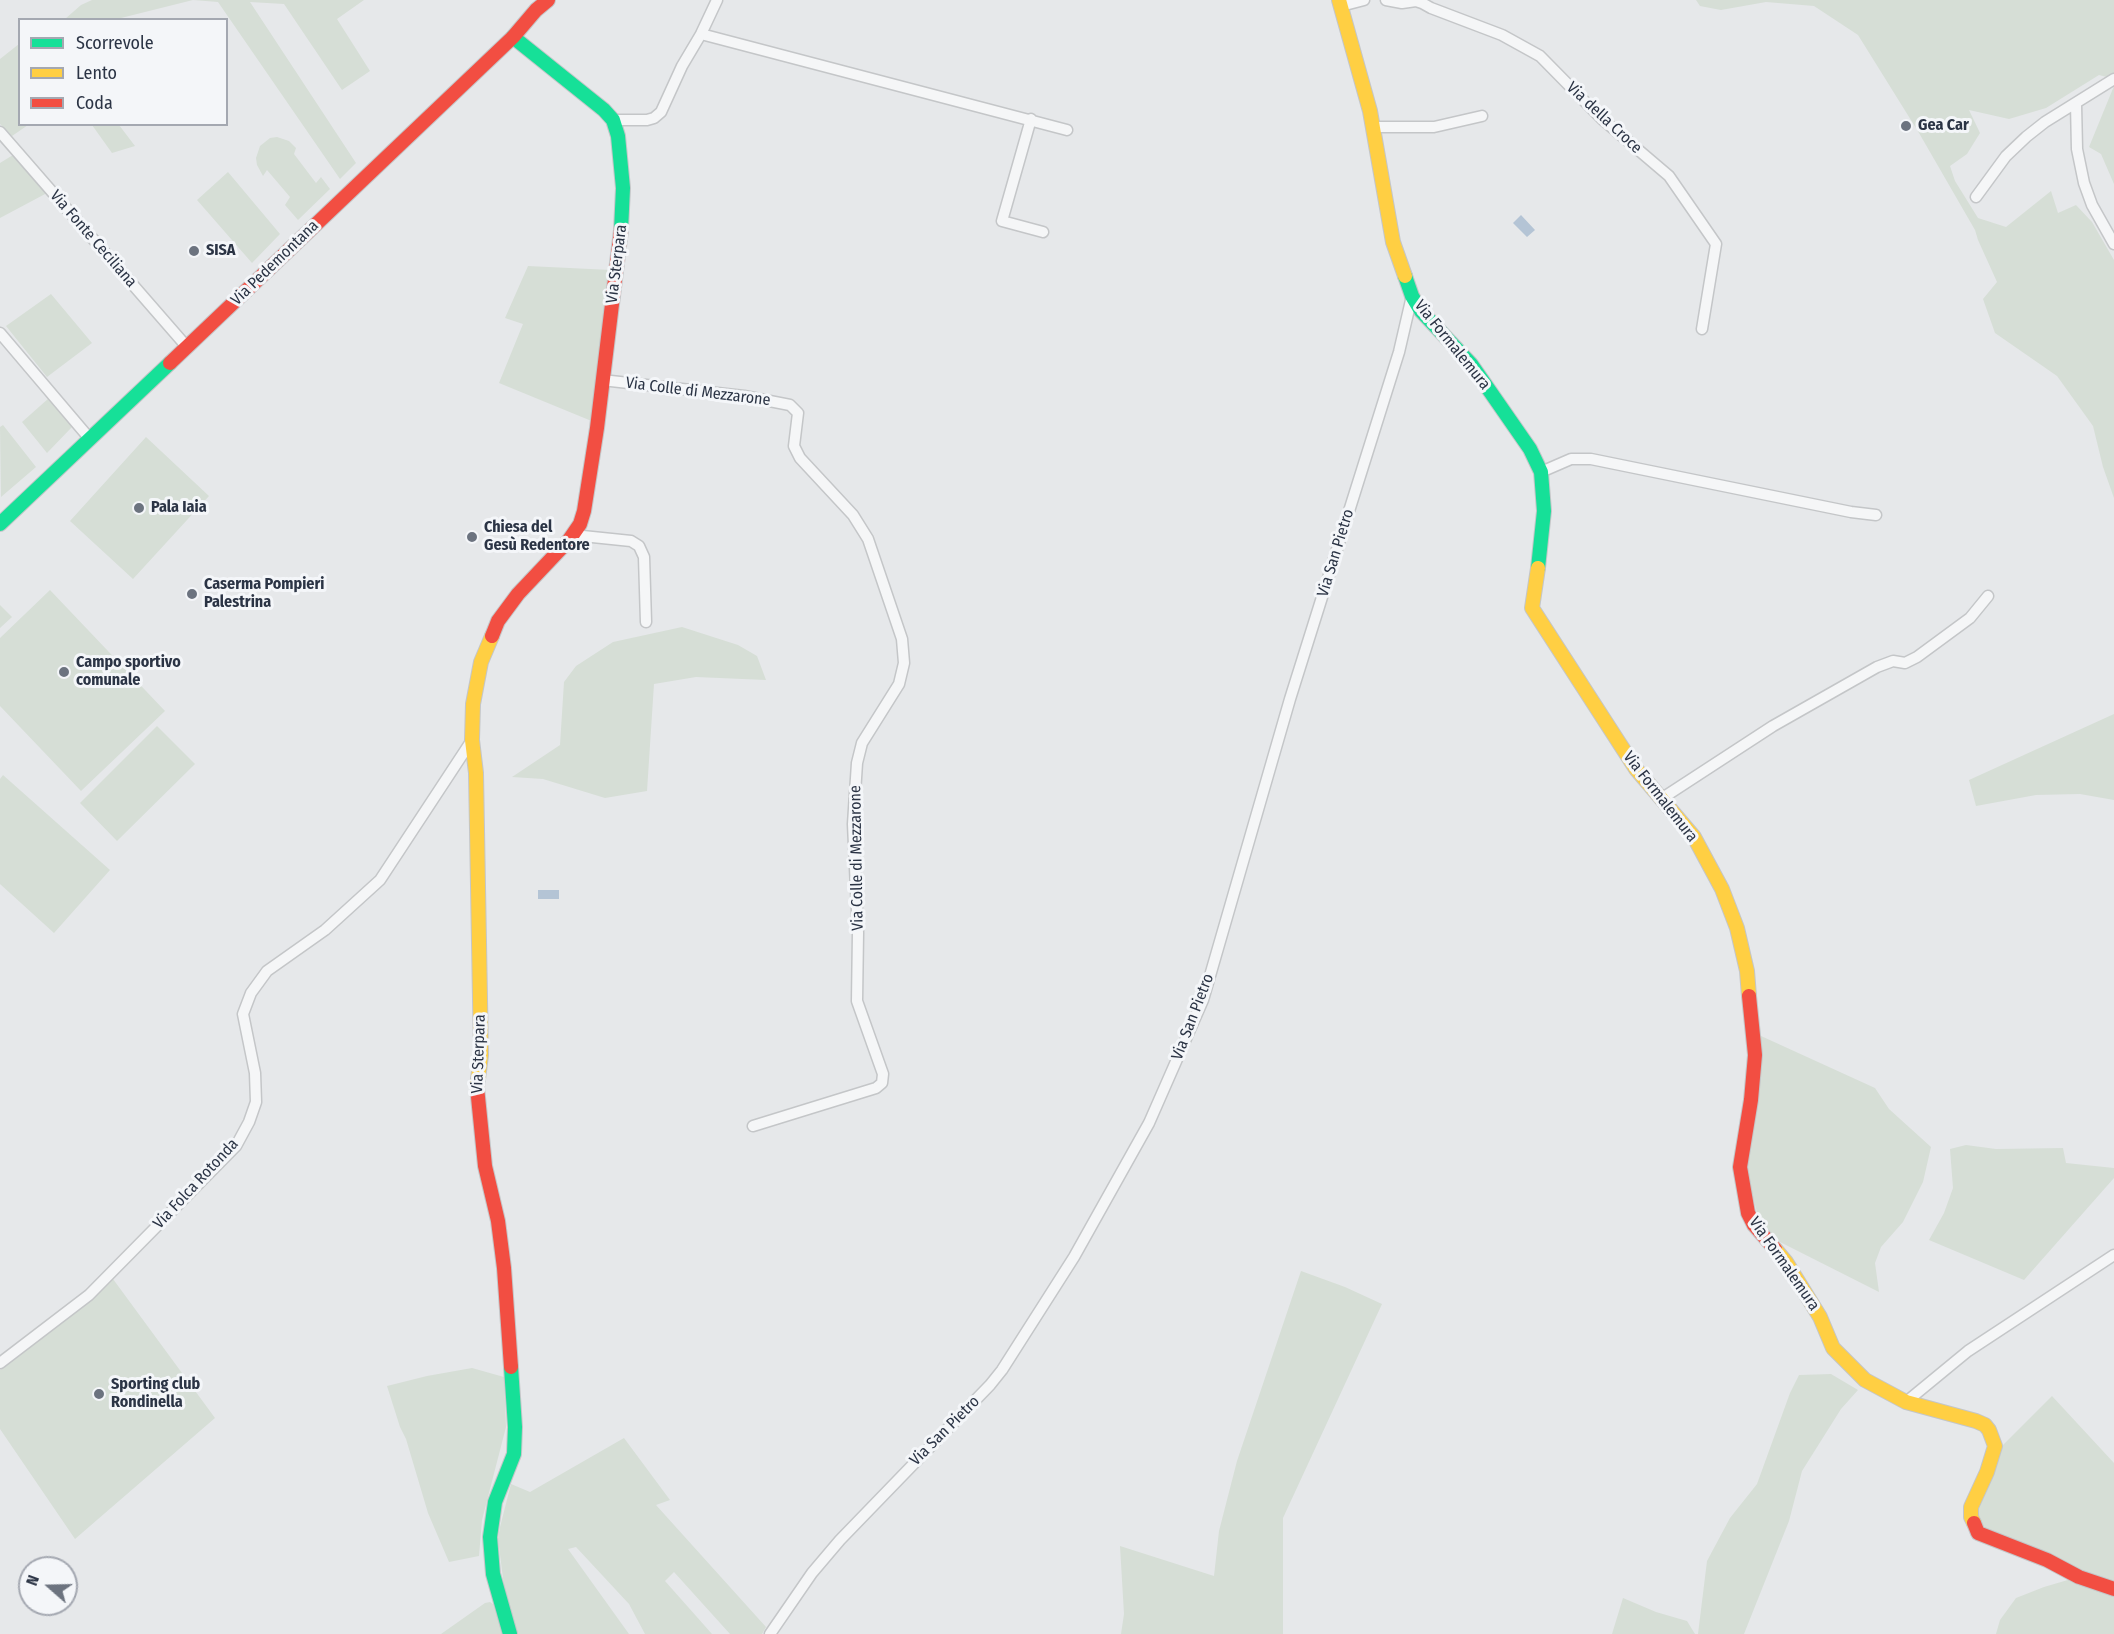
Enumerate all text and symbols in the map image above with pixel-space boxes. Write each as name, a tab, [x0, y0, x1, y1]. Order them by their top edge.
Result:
legend	[18, 18, 228, 126]
text: Scorrevole	[76, 32, 154, 54]
text: Lento	[76, 62, 117, 84]
street label: Via della Croce	[1562, 78, 1646, 158]
text: Coda	[76, 92, 113, 114]
place label: Gea Car	[1918, 116, 1969, 136]
marker: Gea Car	[1899, 119, 1913, 133]
street label: Via Fonte Ceciliana	[46, 186, 140, 292]
street label: Via Pedemontana	[227, 216, 323, 310]
street label: Via Sterpara	[603, 223, 631, 305]
place label: SISA	[206, 241, 236, 261]
marker: SISA	[187, 244, 201, 258]
street label: Via Formalemura	[1410, 296, 1494, 394]
street label: Via Colle di Mezzarone	[625, 374, 771, 410]
place label: Pala Iaia	[151, 498, 207, 518]
marker: Pala Iaia	[132, 501, 146, 515]
street label: Via San Pietro	[1314, 507, 1358, 599]
place label: Chiesa del Gesù Redentore	[484, 518, 590, 556]
marker: Chiesa del Gesù Redentore	[465, 530, 479, 544]
place label: Caserma Pompieri Palestrina	[204, 575, 324, 613]
marker: Caserma Pompieri Palestrina	[185, 587, 199, 601]
place label: Campo sportivo comunale	[76, 653, 181, 691]
marker: Campo sportivo comunale	[57, 665, 71, 679]
street label: Via Formalemura	[1619, 748, 1701, 846]
street label: Via Colle di Mezzarone	[846, 785, 868, 931]
street label: Via San Pietro	[1168, 971, 1218, 1063]
street label: Via Sterpara	[468, 1014, 490, 1094]
street label: Via Folca Rotonda	[149, 1135, 243, 1233]
street label: Via Formalemura	[1745, 1213, 1823, 1315]
place label: Sporting club Rondinella	[111, 1375, 200, 1413]
marker: Sporting club Rondinella	[92, 1387, 106, 1401]
street label: Via San Pietro	[906, 1392, 984, 1470]
north arrow	[18, 1556, 78, 1616]
text: N	[22, 1573, 43, 1588]

